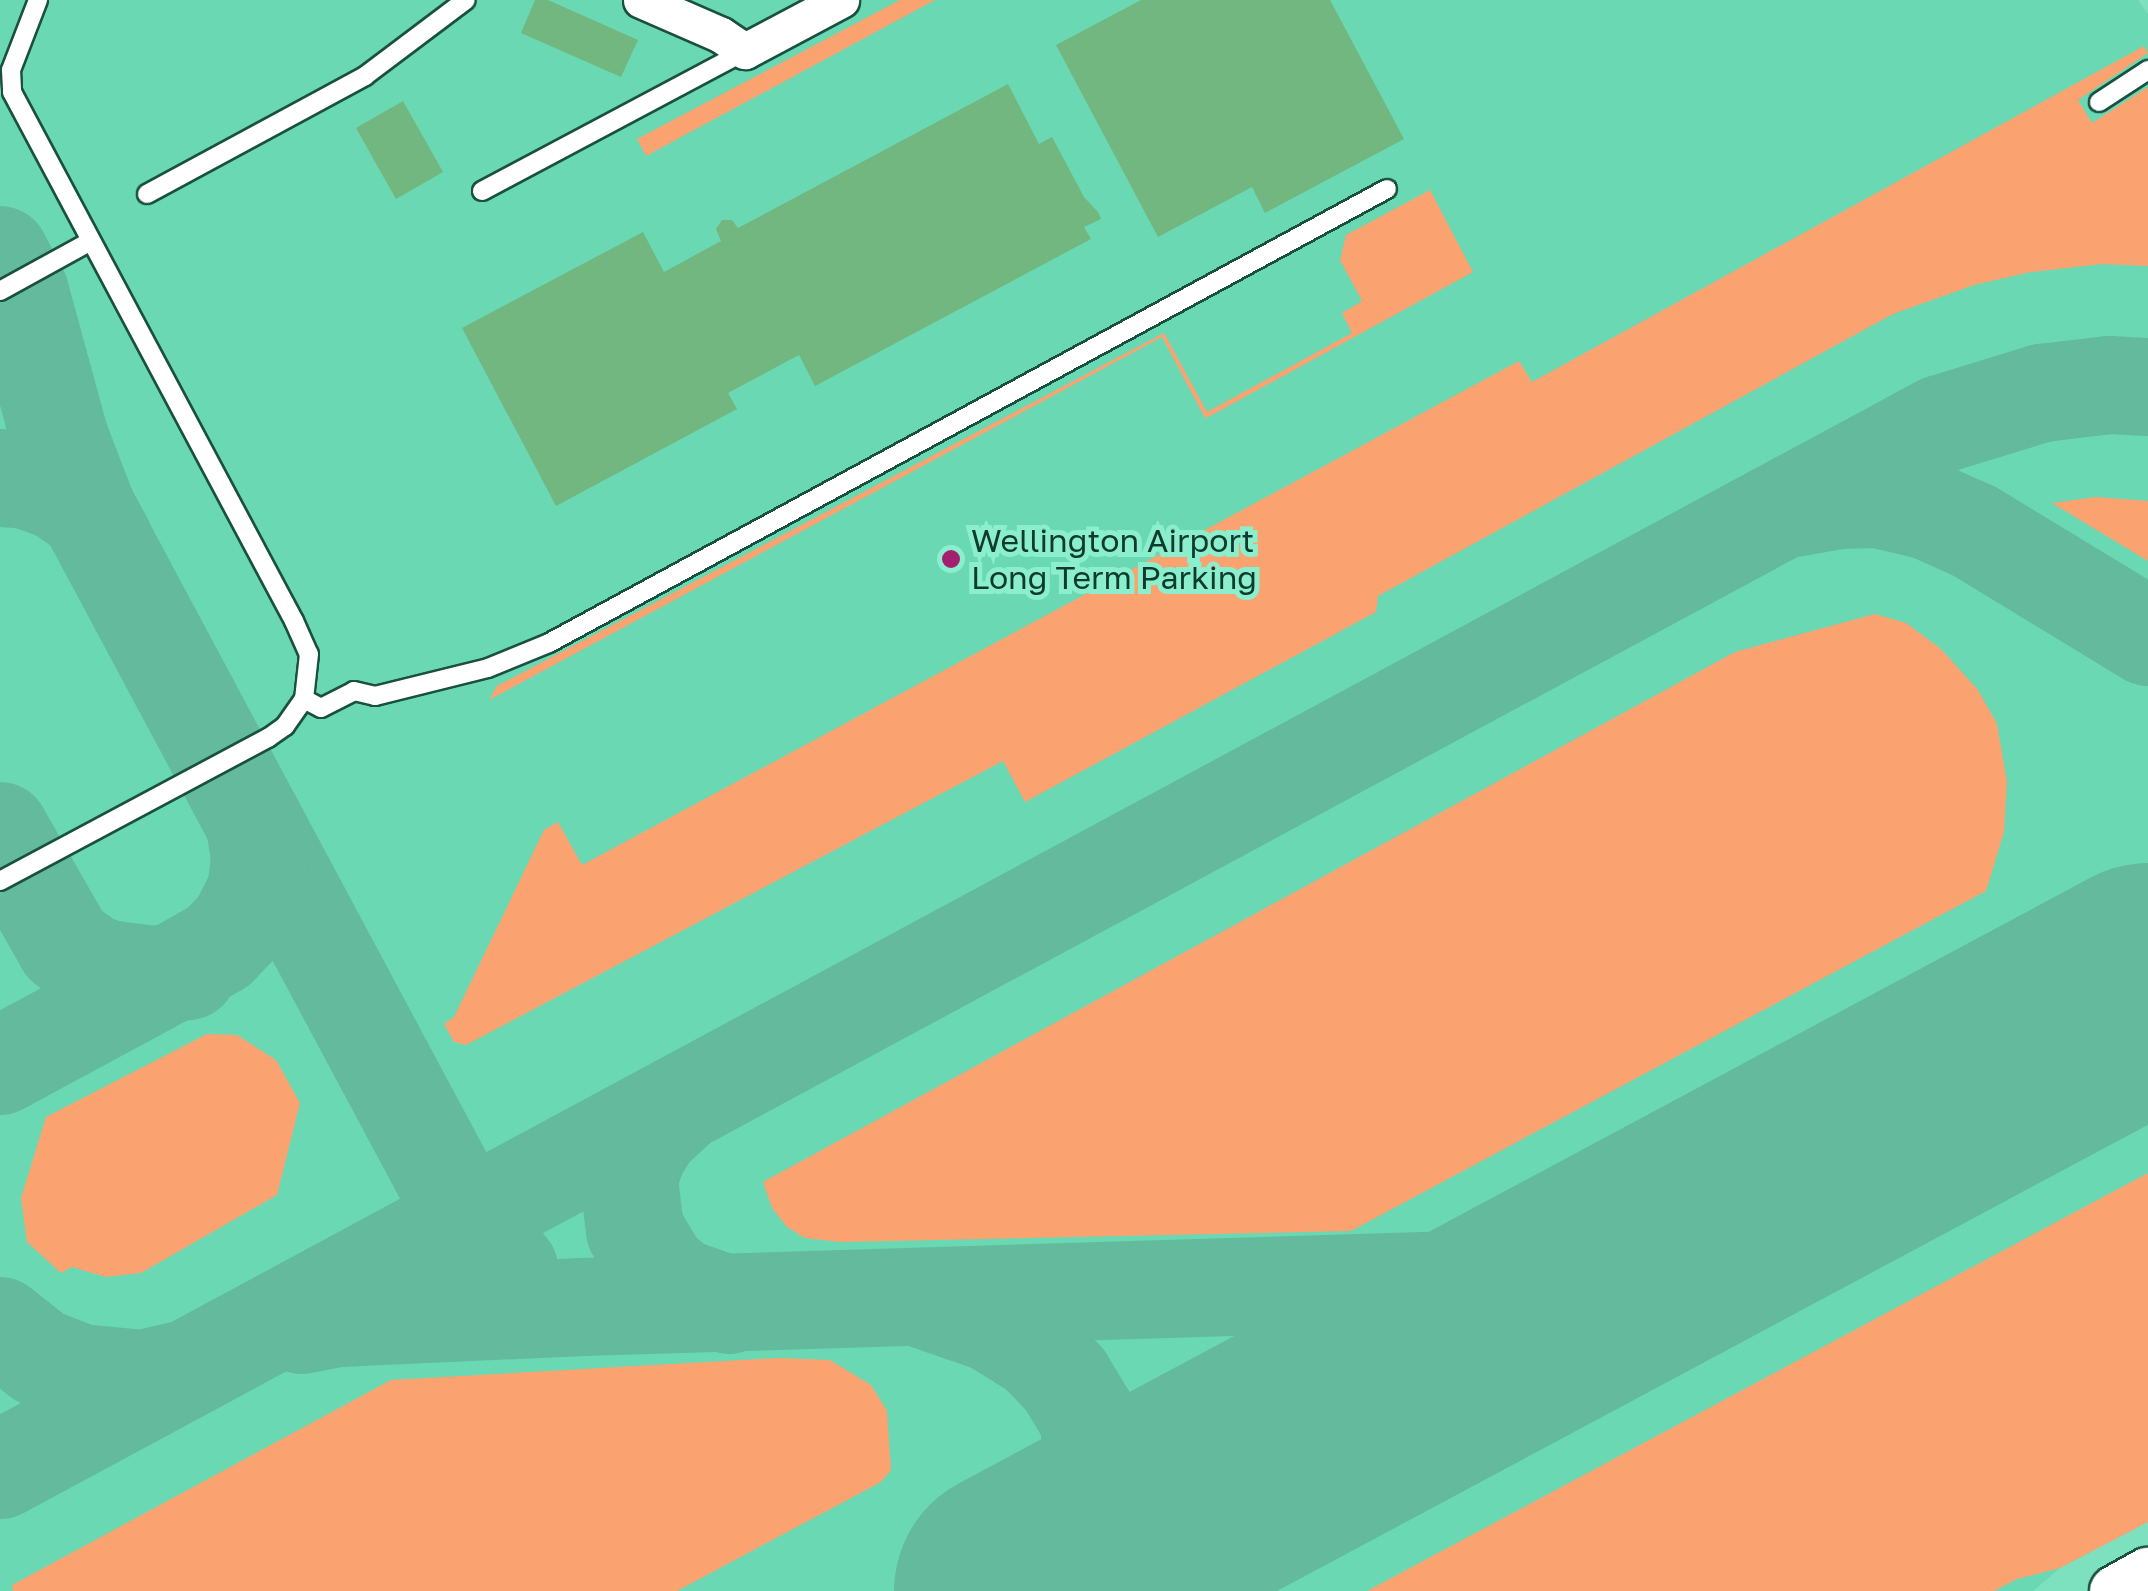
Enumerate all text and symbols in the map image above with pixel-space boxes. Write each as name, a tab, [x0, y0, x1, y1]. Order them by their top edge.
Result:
place label: Wellington Airport Long Term Parking	[971, 522, 1257, 597]
marker: Wellington Airport Long Term Parking	[940, 548, 962, 570]

